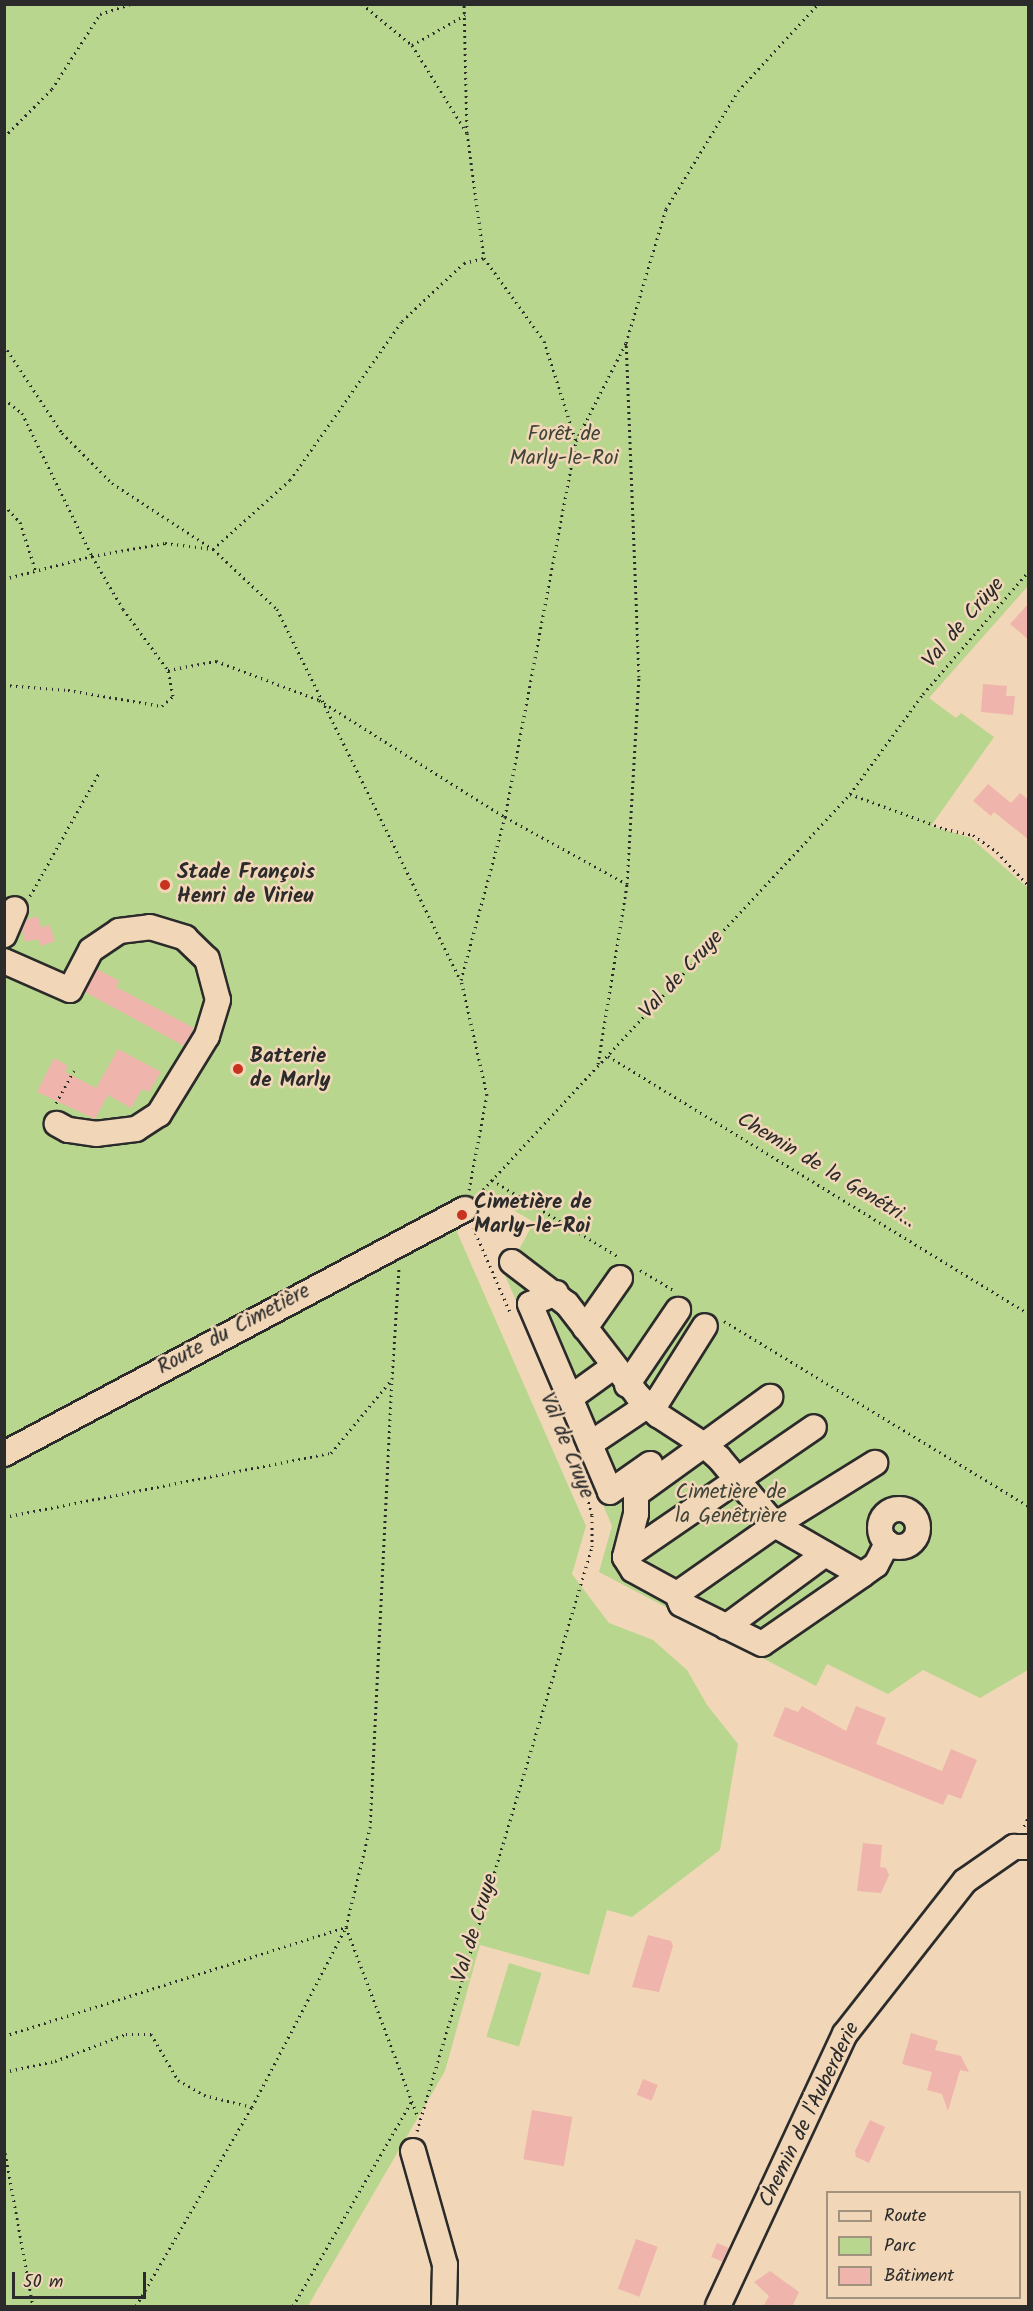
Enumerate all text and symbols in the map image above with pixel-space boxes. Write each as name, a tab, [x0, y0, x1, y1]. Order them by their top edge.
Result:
park label: Forêt de Marly-le-Roi	[509, 422, 619, 472]
street label: Val de Crüye	[918, 573, 1010, 673]
place label: Stade François Henri de Virieu	[177, 860, 315, 910]
marker: Stade François Henri de Virieu	[158, 878, 172, 892]
street label: Val de Cruye	[635, 925, 729, 1025]
place label: Batterie de Marly	[250, 1044, 330, 1094]
marker: Batterie de Marly	[231, 1062, 245, 1076]
street label: Chemin de la Genétri...	[732, 1108, 920, 1234]
place label: Cimetière de Marly-le-Roi	[474, 1190, 592, 1240]
marker: Cimetière de Marly-le-Roi	[455, 1208, 469, 1222]
street label: Route du Cimetière	[153, 1279, 315, 1381]
street label: Val de Cruye	[533, 1389, 599, 1503]
park label: Cimetière de la Genêtrière	[675, 1480, 787, 1530]
street label: Val de Cruye	[448, 1871, 504, 1985]
street label: Chemin de l'Auberderie	[754, 2018, 866, 2212]
legend	[826, 2191, 1021, 2299]
text: Route	[884, 2202, 926, 2231]
text: Parc	[884, 2232, 916, 2261]
scale bar	[15, 2260, 148, 2298]
text: Bâtiment	[884, 2262, 954, 2291]
text: 50 m	[23, 2268, 63, 2297]

